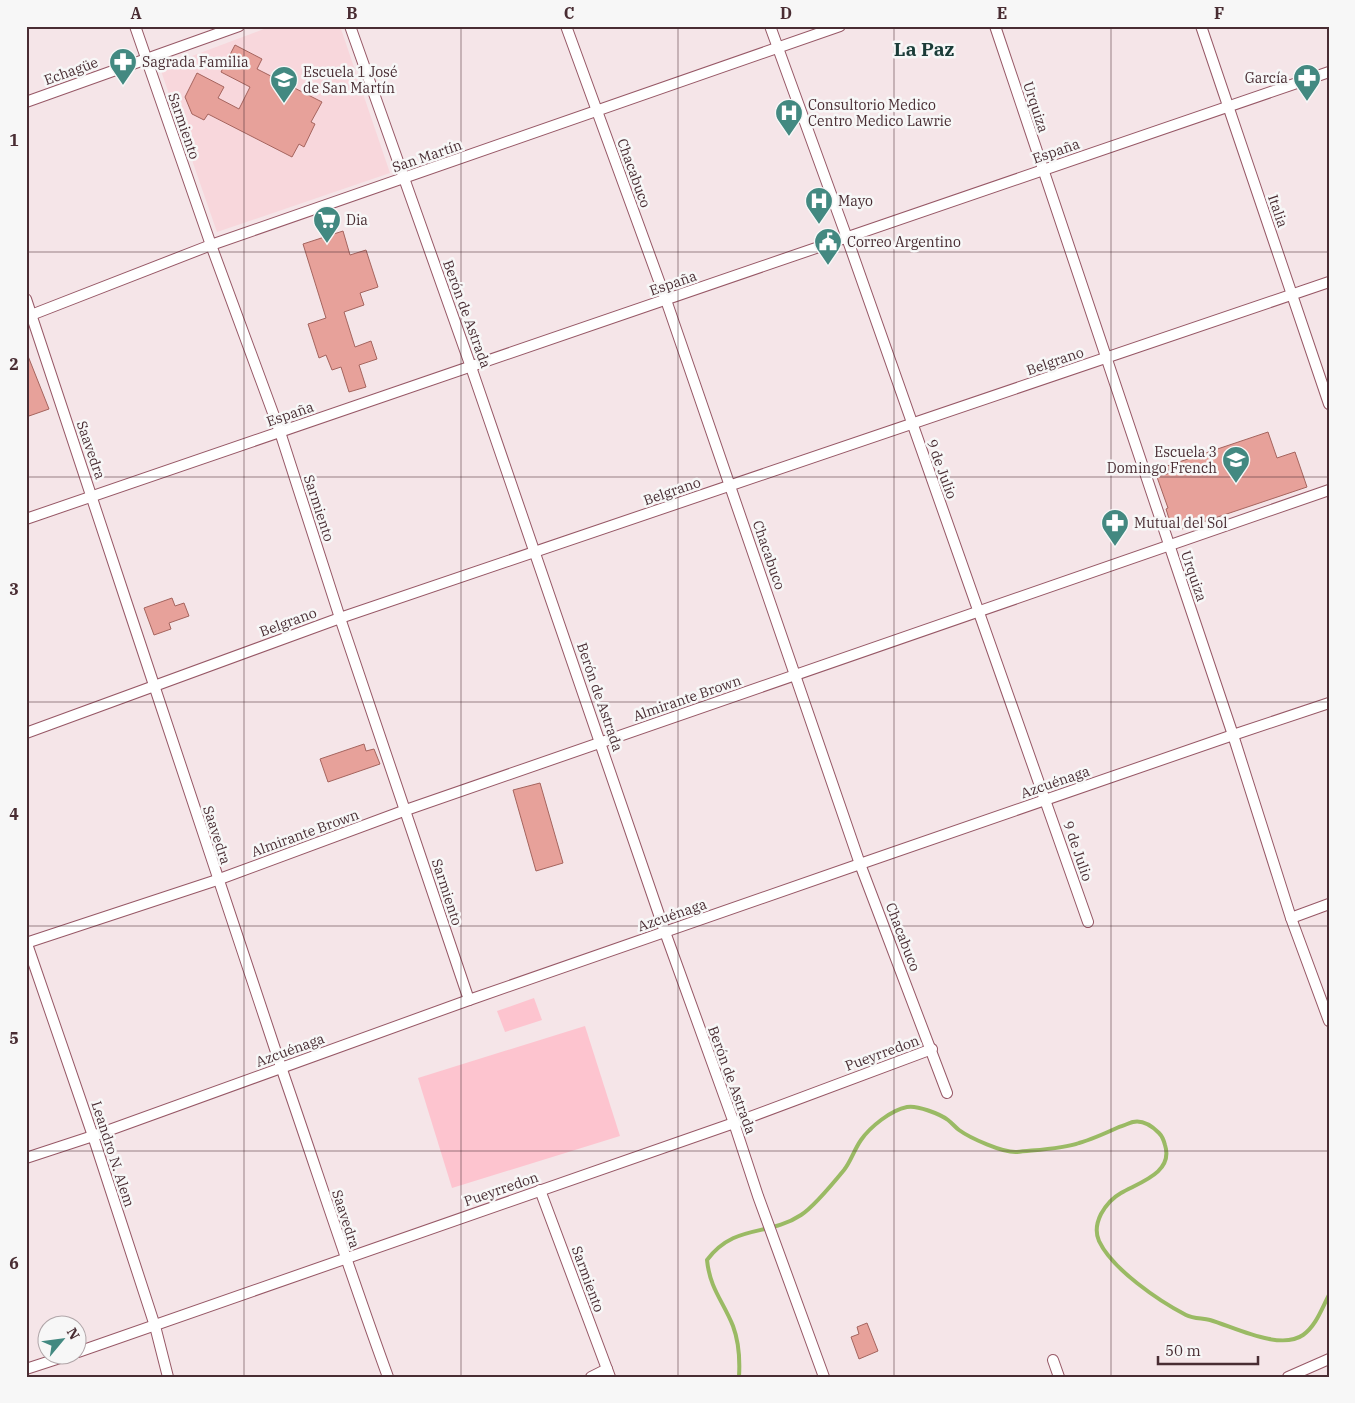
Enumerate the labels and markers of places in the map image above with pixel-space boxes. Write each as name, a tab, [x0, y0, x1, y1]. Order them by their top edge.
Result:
pharmacy icon: Sagrada Familia	[108, 47, 138, 86]
place label: Sagrada Familia	[142, 53, 249, 71]
place label: Escuela 1 José de San Martín	[303, 63, 397, 97]
pharmacy icon: García	[1292, 63, 1322, 102]
school or university icon: Escuela 1 José de San Martín	[269, 65, 299, 104]
place label: García	[1245, 69, 1288, 87]
place label: Consultorio Medico Centro Medico Lawrie	[808, 96, 952, 130]
hospital icon: Consultorio Medico Centro Medico Lawrie	[774, 98, 804, 137]
hospital icon: Mayo	[804, 186, 834, 225]
place label: Mayo	[838, 192, 873, 210]
supermarket icon: Dia	[312, 205, 342, 244]
place label: Dia	[346, 211, 368, 229]
public building icon: Correo Argentino	[813, 227, 843, 266]
place label: Correo Argentino	[847, 233, 961, 251]
place label: Escuela 3 Domingo French	[1107, 443, 1217, 477]
school or university icon: Escuela 3 Domingo French	[1221, 445, 1251, 484]
pharmacy icon: Mutual del Sol	[1100, 508, 1130, 547]
place label: Mutual del Sol	[1134, 514, 1227, 532]

